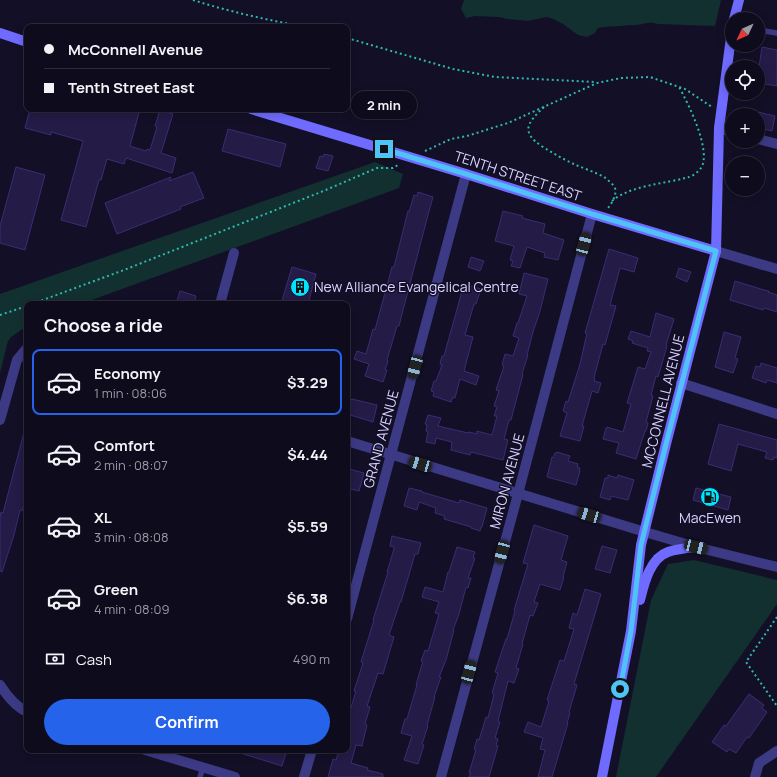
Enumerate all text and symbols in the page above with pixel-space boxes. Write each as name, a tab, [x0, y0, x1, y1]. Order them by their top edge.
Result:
north arrow	[725, 12, 765, 52]
map controls	[725, 12, 765, 196]
text: McConnell Avenue	[68, 39, 203, 60]
button: locate	[725, 60, 765, 100]
text: Tenth Street East	[68, 77, 195, 98]
callout: 2 min	[351, 91, 417, 119]
text: 2 min	[367, 96, 401, 114]
button: +	[725, 108, 765, 148]
route end	[375, 140, 393, 158]
street label: TENTH STREET EAST	[452, 146, 585, 205]
button: −	[725, 156, 765, 196]
car	[575, 231, 593, 257]
building icon: New Alliance Evangelical Centre	[289, 276, 311, 298]
place label: New Alliance Evangelical Centre	[314, 277, 519, 296]
text: Choose a ride	[44, 313, 163, 337]
street label: MCCONNELL AVENUE	[637, 332, 688, 470]
car	[406, 354, 424, 380]
text: Economy	[94, 363, 161, 384]
icon: car	[46, 364, 82, 400]
text: $3.29	[287, 372, 328, 393]
text: 1 min · 08:06	[94, 384, 167, 402]
street label: GRAND AVENUE	[358, 388, 403, 490]
street label: MIRON AVENUE	[485, 431, 528, 531]
text: Comfort	[94, 435, 155, 456]
icon: car	[46, 436, 82, 472]
text: $4.44	[287, 444, 328, 465]
car	[407, 455, 433, 473]
text: 2 min · 08:07	[94, 456, 168, 474]
fuel station icon: MacEwen	[699, 486, 721, 508]
car	[576, 506, 602, 524]
text: XL	[94, 507, 112, 528]
icon: car	[46, 508, 82, 544]
place label: MacEwen	[679, 508, 741, 527]
text: $5.59	[287, 516, 328, 537]
text: 3 min · 08:08	[94, 528, 169, 546]
car	[683, 538, 709, 556]
car	[493, 539, 511, 565]
text: Green	[94, 579, 138, 600]
icon: car	[46, 580, 82, 616]
text: $6.38	[287, 588, 328, 609]
text: 4 min · 08:09	[94, 600, 170, 618]
icon: cash	[44, 648, 66, 670]
text: Cash	[76, 649, 112, 670]
text: 490 m	[293, 650, 330, 668]
car	[460, 659, 478, 685]
route start	[611, 680, 629, 698]
button: Confirm	[44, 699, 330, 745]

